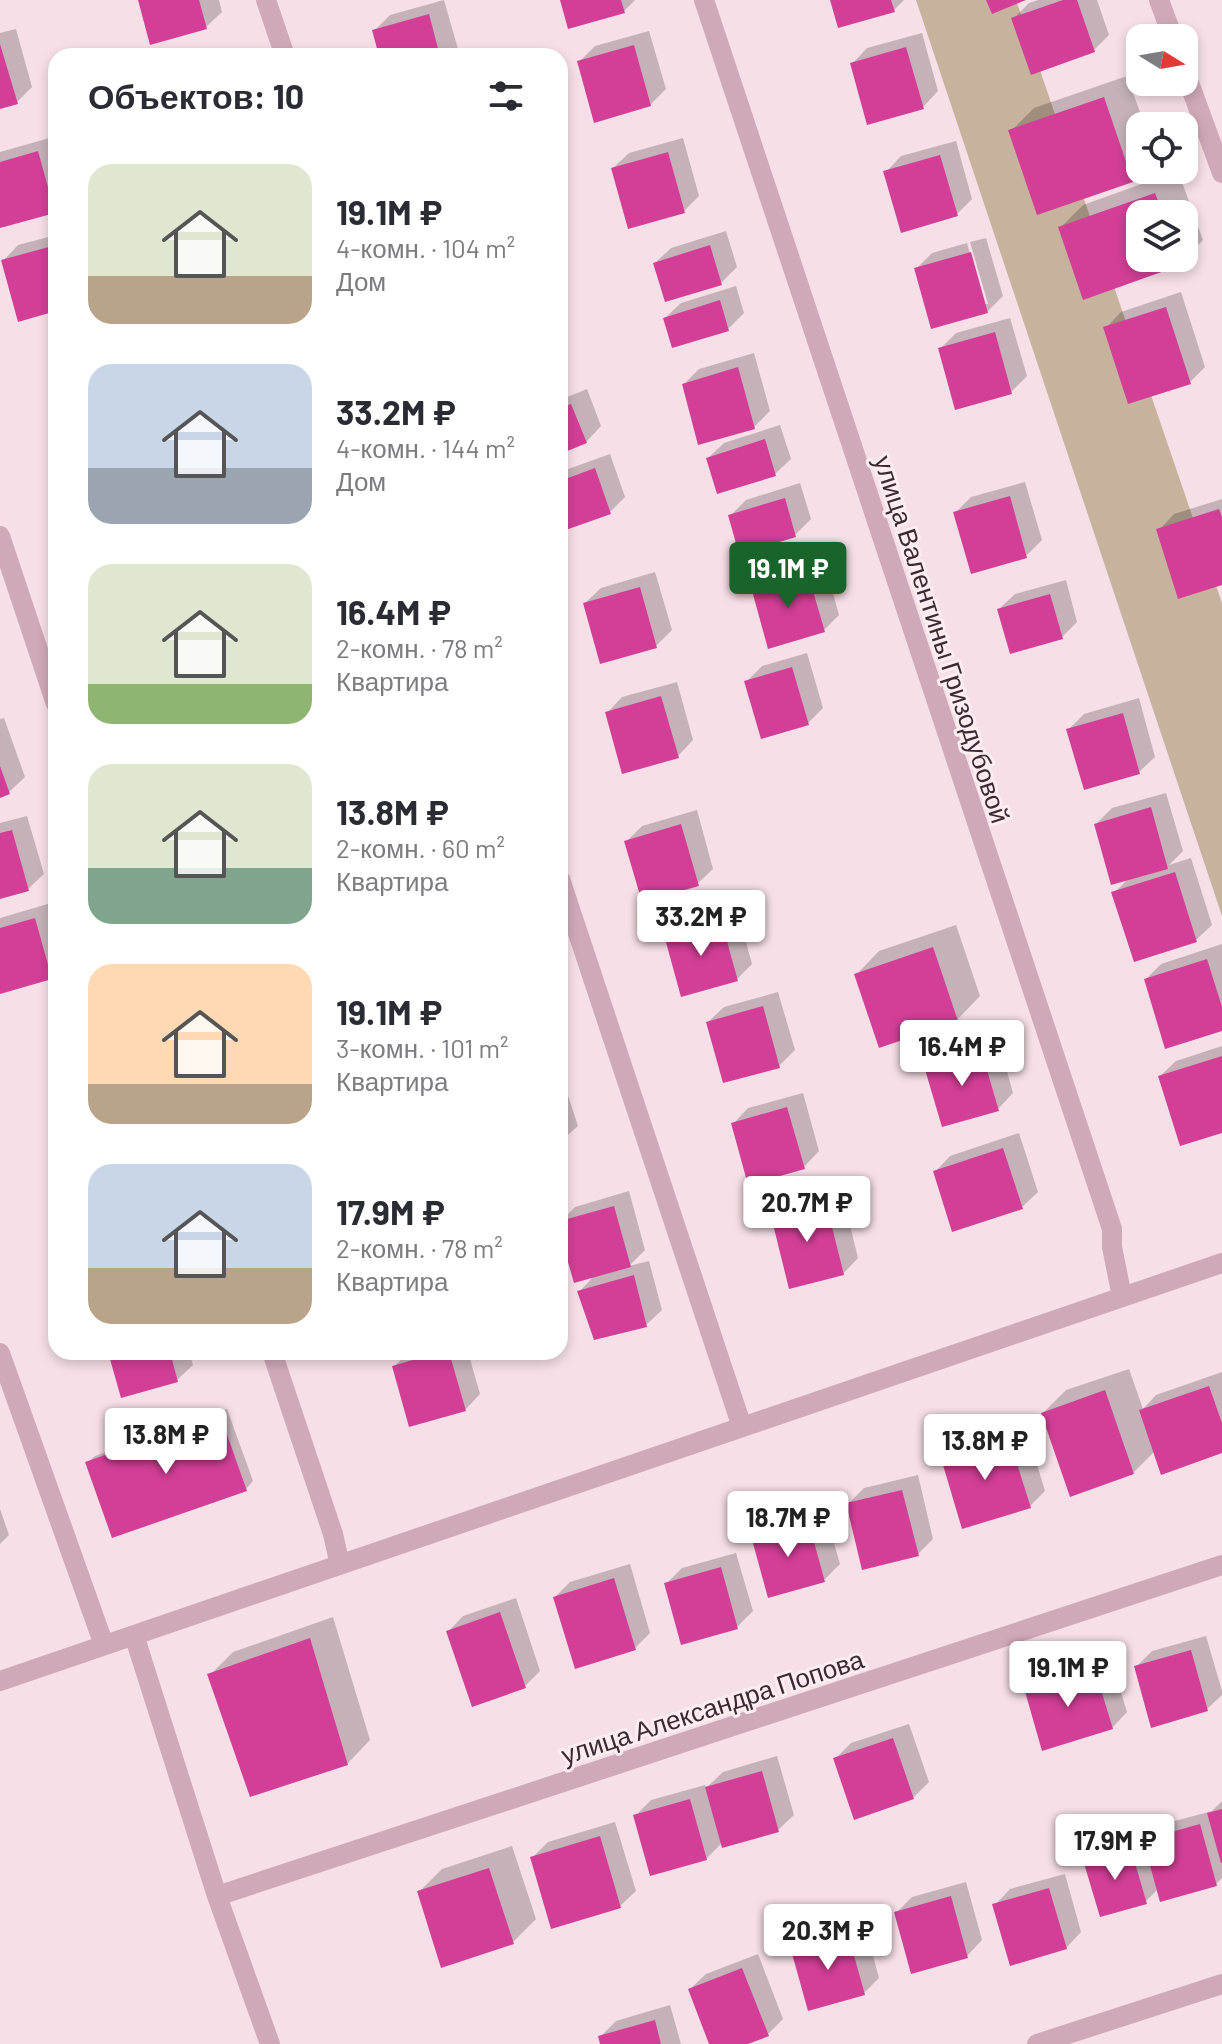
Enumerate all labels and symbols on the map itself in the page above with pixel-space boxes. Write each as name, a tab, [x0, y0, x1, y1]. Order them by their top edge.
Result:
north arrow	[1126, 24, 1198, 96]
street label: улица Валентины Гризодубовой	[869, 451, 1017, 827]
pin: 19.1M ₽	[714, 542, 862, 610]
pin: 33.2M ₽	[627, 890, 775, 958]
pin: 16.4M ₽	[888, 1020, 1036, 1088]
pin: 20.7M ₽	[733, 1176, 881, 1244]
pin: 13.8M ₽	[92, 1408, 240, 1476]
pin: 13.8M ₽	[911, 1414, 1059, 1482]
pin: 18.7M ₽	[714, 1491, 862, 1559]
pin: 19.1M ₽	[994, 1641, 1142, 1709]
street label: улица Александра Попова	[557, 1642, 868, 1770]
pin: 17.9M ₽	[1041, 1814, 1189, 1882]
pin: 20.3M ₽	[754, 1904, 902, 1972]

